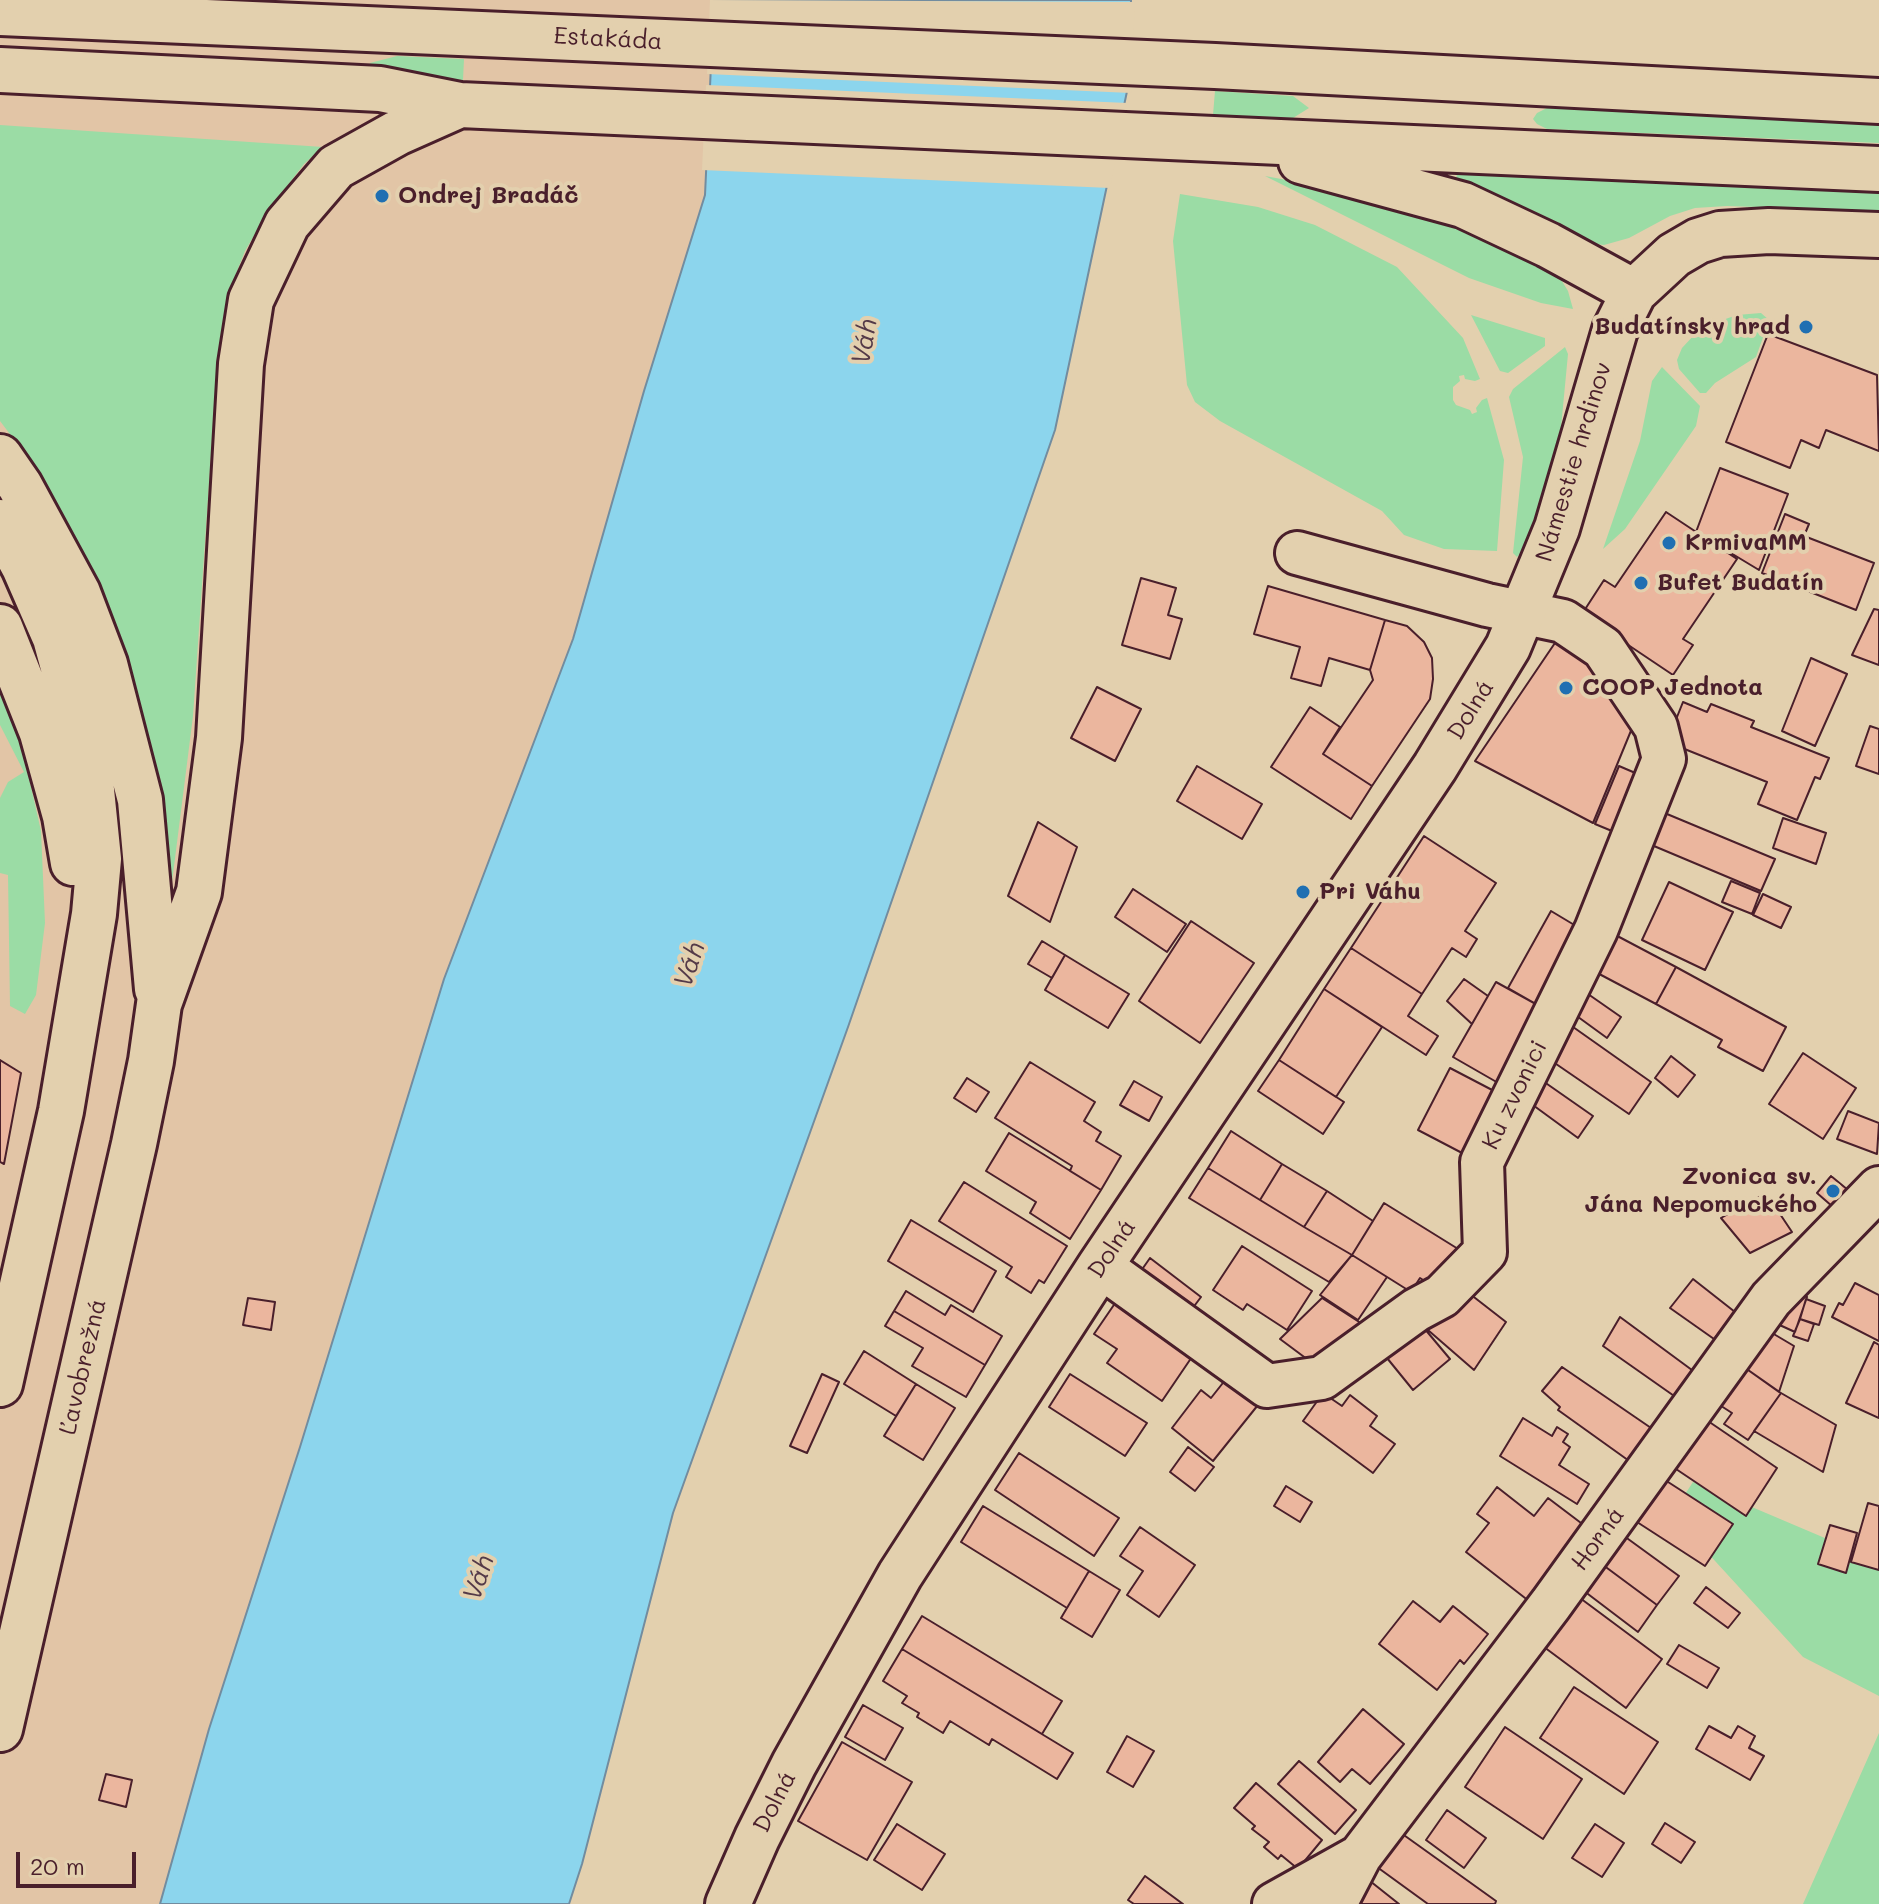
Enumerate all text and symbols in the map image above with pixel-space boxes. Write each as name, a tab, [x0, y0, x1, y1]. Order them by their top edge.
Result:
street label: Estakáda	[553, 22, 663, 56]
place label: Ondrej Bradáč	[398, 182, 579, 210]
marker: Ondrej Bradáč	[373, 187, 391, 205]
place label: Budatínsky hrad	[1594, 313, 1790, 341]
water label: Váh	[846, 317, 884, 367]
marker: Budatínsky hrad	[1797, 318, 1815, 336]
street label: Námestie hrdinov	[1530, 359, 1618, 565]
place label: KrmivaMM	[1685, 529, 1807, 557]
marker: KrmivaMM	[1660, 534, 1678, 552]
place label: Bufet Budatín	[1657, 569, 1823, 597]
marker: Bufet Budatín	[1632, 574, 1650, 592]
place label: COOP Jednota	[1582, 674, 1763, 702]
street label: Dolná	[1442, 675, 1500, 745]
marker: COOP Jednota	[1557, 679, 1575, 697]
place label: Pri Váhu	[1319, 878, 1421, 906]
marker: Pri Váhu	[1294, 883, 1312, 901]
water label: Váh	[668, 938, 712, 992]
street label: Ku zvonici	[1476, 1036, 1554, 1154]
place label: Zvonica sv. Jána Nepomuckého	[1584, 1163, 1817, 1219]
marker: Zvonica sv. Jána Nepomuckého	[1824, 1182, 1842, 1200]
street label: Dolná	[1082, 1214, 1142, 1284]
street label: Ľavobrežná	[53, 1296, 113, 1438]
street label: Horná	[1565, 1502, 1631, 1576]
water label: Váh	[457, 1551, 501, 1605]
street label: Dolná	[747, 1767, 803, 1837]
scale bar	[20, 1836, 140, 1886]
text: 20 m	[30, 1850, 85, 1881]

